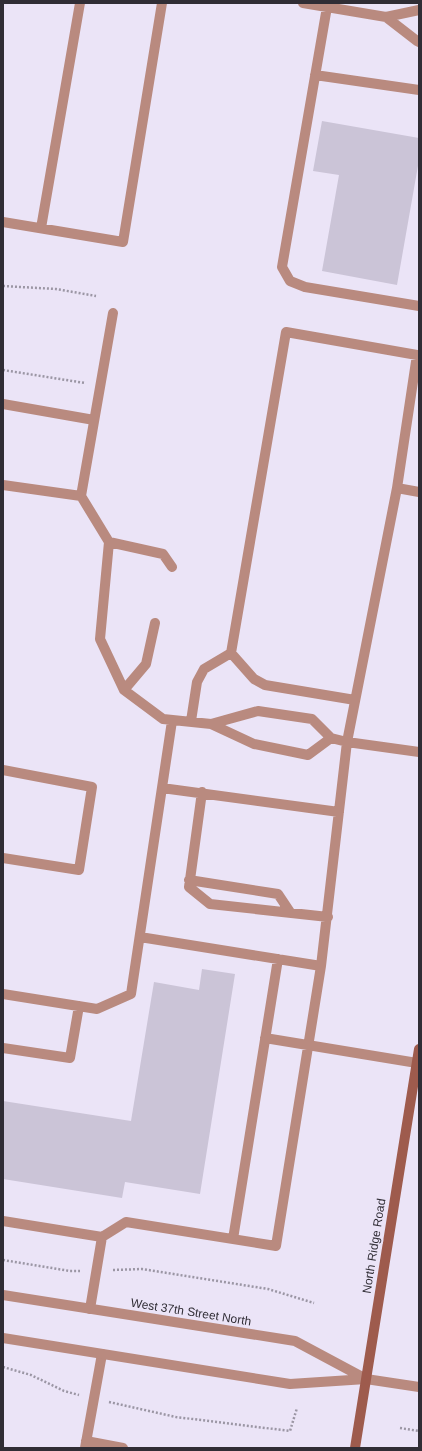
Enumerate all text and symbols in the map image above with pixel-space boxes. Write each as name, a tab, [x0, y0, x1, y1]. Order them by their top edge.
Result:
street label: North Ridge Road	[360, 1197, 388, 1295]
street label: West 37th Street North	[130, 1296, 252, 1328]

